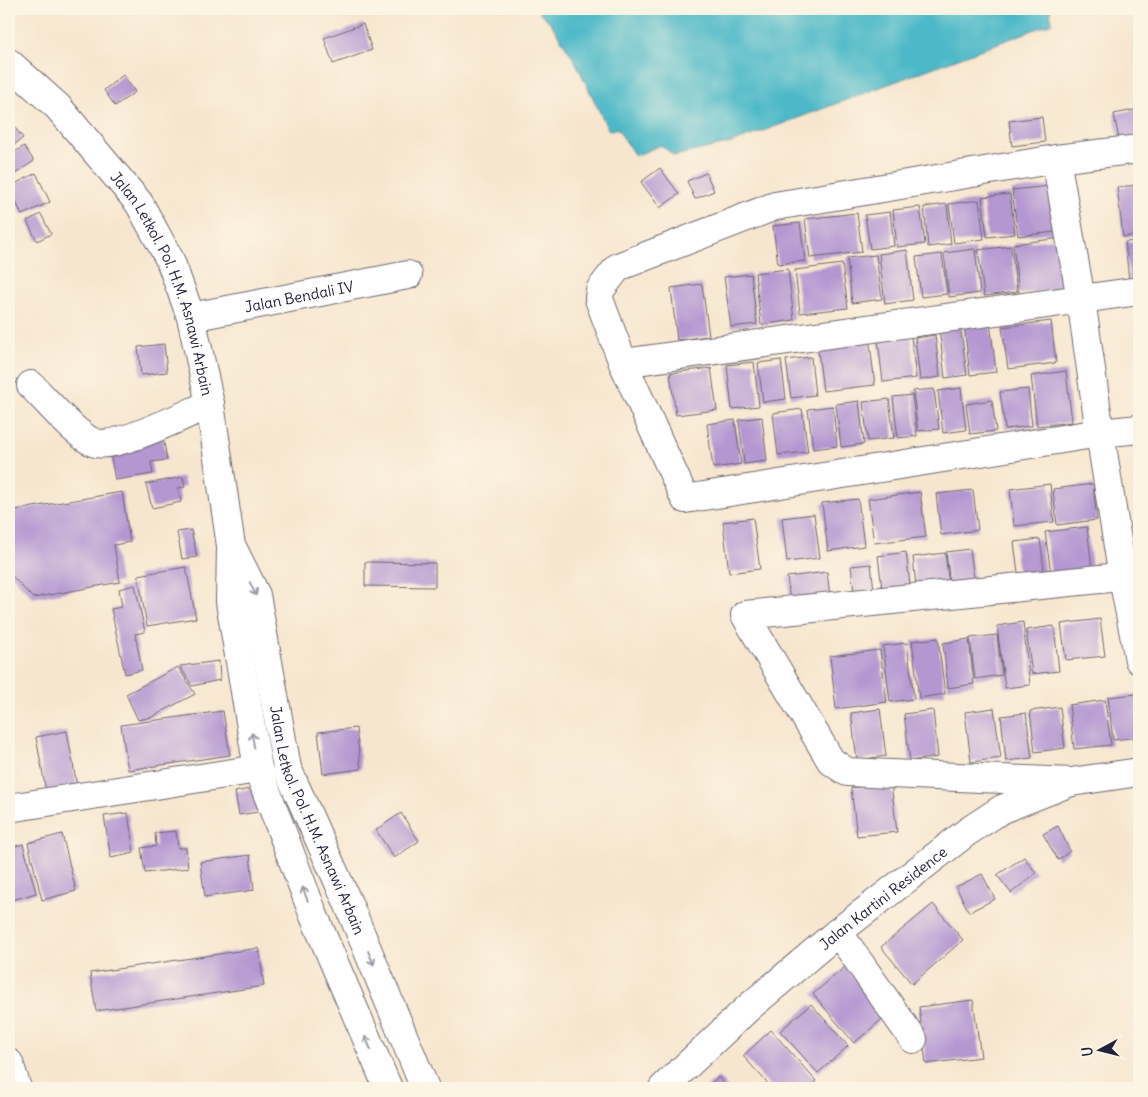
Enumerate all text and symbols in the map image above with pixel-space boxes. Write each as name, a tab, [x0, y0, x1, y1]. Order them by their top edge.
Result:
street label: Jalan Letkol. Pol. H.M. Asnawi Arbain	[107, 167, 217, 398]
street label: Jalan Bendali IV	[243, 276, 355, 316]
one-way arrow	[249, 581, 258, 596]
street label: Jalan Letkol. Pol. H.M. Asnawi Arbain	[266, 704, 370, 937]
one-way arrow	[248, 733, 258, 749]
street label: Jalan Kartini Residence	[815, 842, 950, 953]
one-way arrow	[300, 887, 309, 902]
one-way arrow	[366, 950, 376, 965]
north arrow	[1076, 1024, 1126, 1074]
one-way arrow	[363, 1036, 372, 1051]
text: U	[1078, 1046, 1097, 1057]

